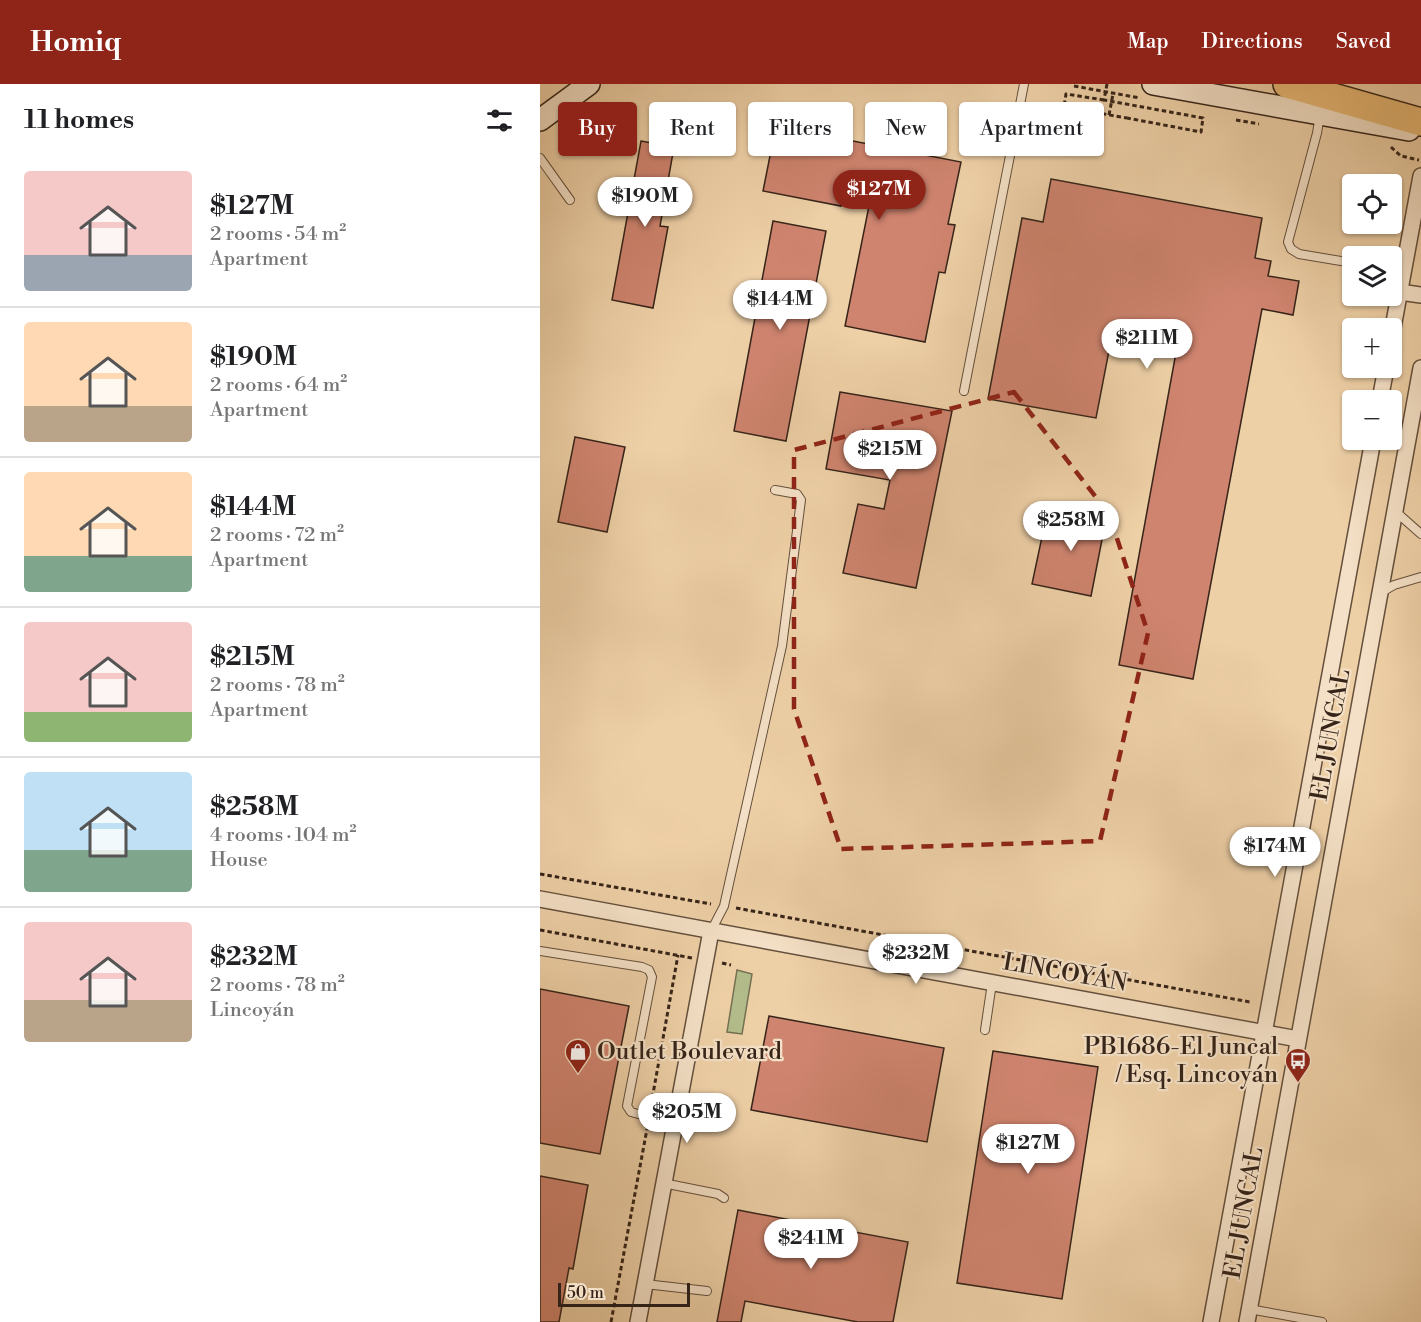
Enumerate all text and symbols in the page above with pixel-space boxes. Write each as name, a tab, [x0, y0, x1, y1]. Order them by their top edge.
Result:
text: Homiq	[30, 25, 121, 60]
text: Map	[1127, 29, 1169, 55]
text: Directions	[1202, 29, 1303, 55]
text: Saved	[1336, 29, 1391, 55]
chip: Buy	[558, 102, 637, 156]
chip: Rent	[649, 102, 736, 156]
chip: Filters	[748, 102, 853, 156]
chip: New	[865, 102, 947, 156]
chip: Apartment	[959, 102, 1104, 156]
text: 11 homes	[24, 104, 134, 136]
icon: filters	[483, 104, 516, 137]
pin: $127M	[837, 170, 921, 221]
map controls	[1342, 174, 1402, 450]
button: locate	[1342, 174, 1402, 234]
pin: $190M	[603, 177, 687, 228]
text: $127M	[847, 177, 911, 202]
text: $190M	[612, 184, 678, 209]
text: $127M	[210, 190, 294, 222]
icon: home	[72, 195, 144, 267]
text: 2 rooms · 54 m²	[210, 222, 346, 247]
button: layers	[1342, 246, 1402, 306]
text: Apartment	[210, 247, 308, 272]
pin: $144M	[738, 280, 822, 331]
text: $144M	[747, 287, 813, 312]
button: +	[1342, 318, 1402, 378]
pin: $211M	[1105, 319, 1189, 370]
text: $211M	[1116, 326, 1179, 351]
text: $190M	[210, 341, 297, 373]
icon: home	[72, 346, 144, 418]
text: 2 rooms · 64 m²	[210, 373, 347, 398]
button: −	[1342, 390, 1402, 450]
text: Apartment	[210, 398, 308, 423]
pin: $215M	[848, 430, 932, 481]
text: $215M	[857, 437, 923, 462]
text: $144M	[210, 491, 296, 523]
icon: home	[72, 496, 144, 568]
pin: $258M	[1029, 501, 1113, 552]
text: $258M	[1037, 508, 1105, 533]
text: 2 rooms · 72 m²	[210, 523, 344, 548]
text: Apartment	[210, 548, 308, 573]
text: $215M	[210, 641, 295, 673]
icon: home	[72, 646, 144, 718]
street label: EL JUNCAL	[1305, 667, 1357, 803]
text: 2 rooms · 78 m²	[210, 673, 345, 698]
text: Apartment	[210, 698, 308, 723]
text: $258M	[210, 791, 298, 823]
icon: home	[72, 796, 144, 868]
text: 4 rooms · 104 m²	[210, 823, 357, 848]
pin: $174M	[1233, 827, 1317, 878]
text: $174M	[1244, 834, 1306, 859]
text: House	[210, 848, 268, 873]
pin: $232M	[874, 934, 958, 985]
text: $232M	[210, 941, 298, 973]
text: $232M	[882, 941, 950, 966]
icon: home	[72, 946, 144, 1018]
street label: LINCOYÁN	[1000, 946, 1130, 999]
text: 2 rooms · 78 m²	[210, 973, 345, 998]
text: Lincoyán	[210, 998, 294, 1023]
place label: PB1686-El Juncal / Esq. Lincoyán	[1084, 1032, 1278, 1090]
shop icon: Outlet Boulevard	[563, 1037, 593, 1075]
place label: Outlet Boulevard	[597, 1037, 782, 1067]
bus stop icon: PB1686-El Juncal / Esq. Lincoyán	[1283, 1046, 1313, 1084]
pin: $205M	[645, 1093, 729, 1144]
text: $205M	[652, 1100, 722, 1125]
pin: $127M	[986, 1124, 1070, 1175]
text: $127M	[996, 1131, 1060, 1156]
street label: EL JUNCAL	[1218, 1145, 1270, 1281]
pin: $241M	[769, 1219, 853, 1270]
text: $241M	[778, 1226, 844, 1251]
scale bar	[558, 1280, 690, 1308]
text: 50 m	[567, 1283, 604, 1303]

